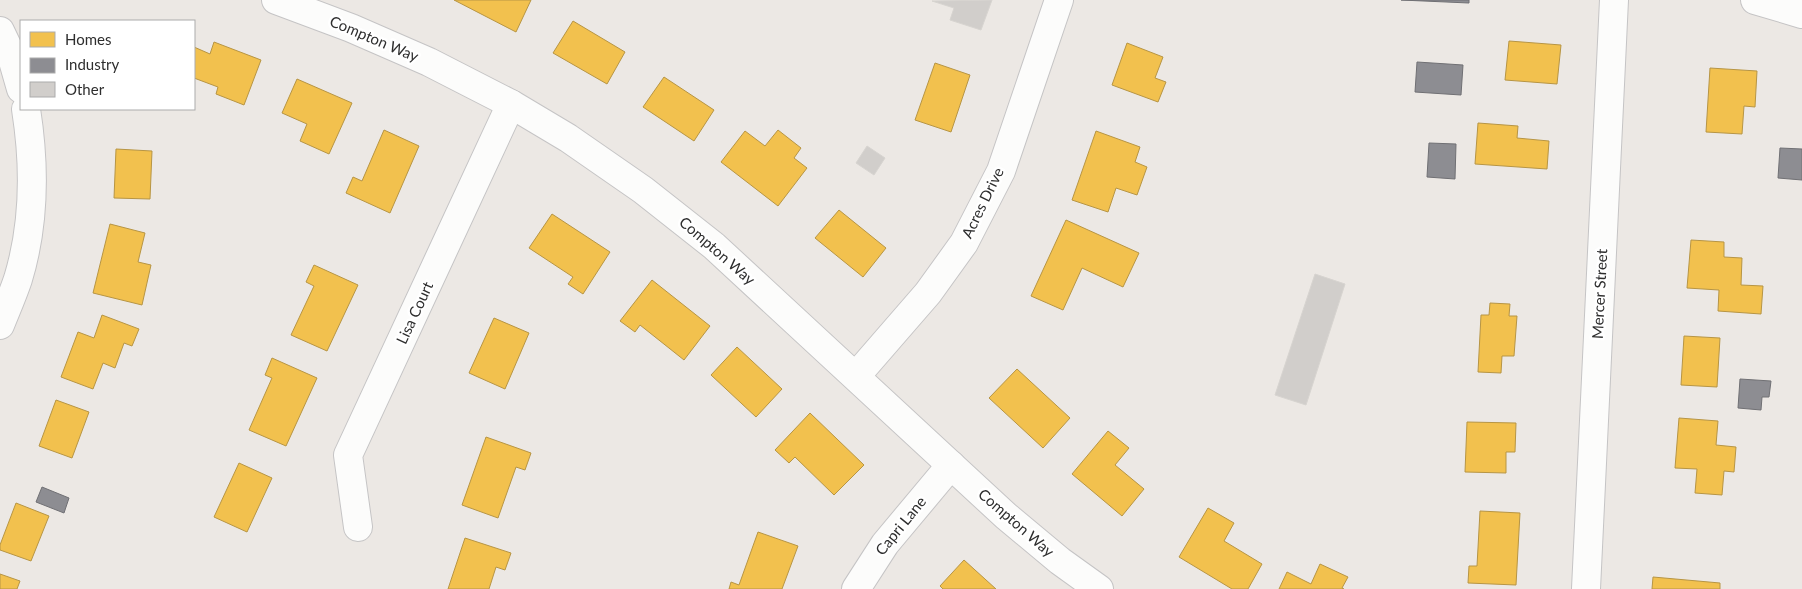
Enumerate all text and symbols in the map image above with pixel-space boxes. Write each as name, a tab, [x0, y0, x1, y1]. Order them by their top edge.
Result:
street label: Compton Way	[327, 11, 422, 65]
legend	[20, 20, 195, 110]
text: Homes	[65, 30, 111, 48]
text: Industry	[65, 55, 120, 73]
text: Other	[65, 80, 105, 98]
street label: Acres Drive	[957, 164, 1007, 241]
street label: Compton Way	[676, 212, 759, 288]
street label: Mercer Street	[1588, 248, 1610, 339]
street label: Lisa Court	[392, 278, 437, 347]
street label: Compton Way	[975, 484, 1058, 560]
street label: Capri Lane	[871, 492, 929, 558]

